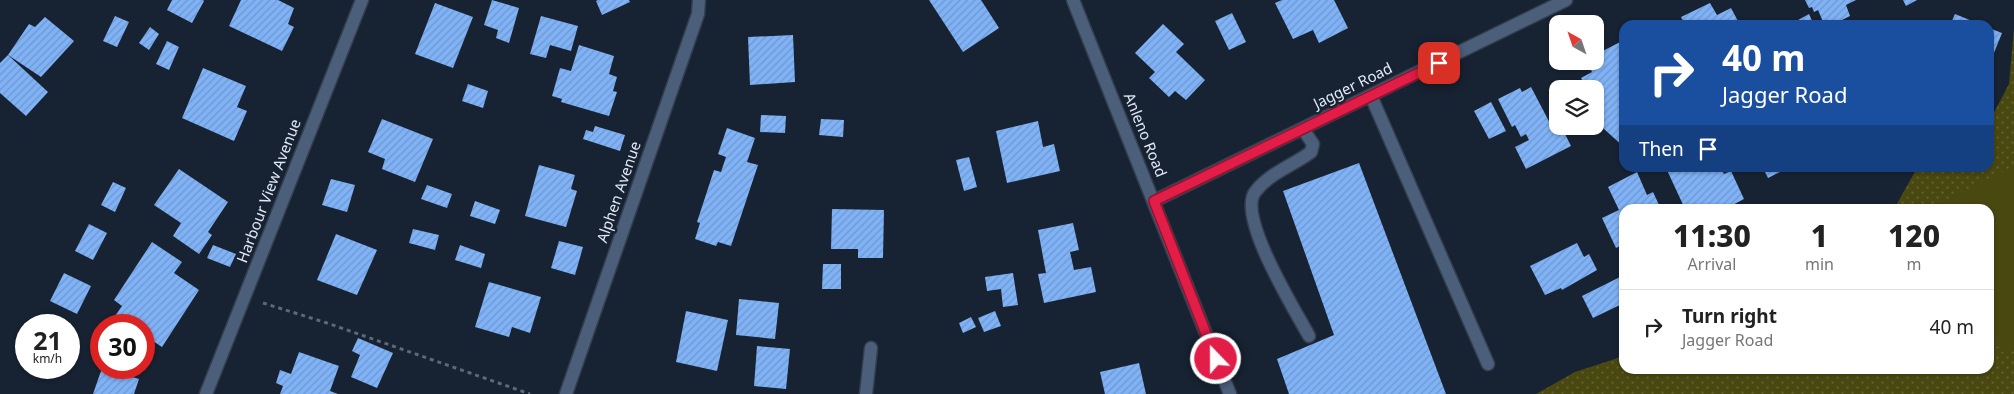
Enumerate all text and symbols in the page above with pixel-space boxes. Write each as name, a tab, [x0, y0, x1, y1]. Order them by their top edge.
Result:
north arrow	[1549, 15, 1604, 70]
map controls	[1549, 15, 1604, 135]
text: 40 m	[1722, 34, 1805, 81]
icon: right	[1639, 40, 1704, 105]
pin	[1418, 42, 1460, 84]
icon: arrive	[1425, 49, 1453, 77]
street label: Jagger Road	[1308, 57, 1395, 114]
text: Jagger Road	[1722, 79, 1848, 109]
button: layers	[1549, 80, 1604, 135]
street label: Anleno Road	[1120, 89, 1172, 180]
street label: Harbour View Avenue	[231, 116, 305, 266]
icon: arrive	[1694, 135, 1722, 163]
text: Then	[1639, 136, 1684, 162]
street label: Alphen Avenue	[591, 138, 645, 245]
text: 11:30	[1673, 215, 1751, 256]
text: 1	[1811, 215, 1828, 256]
text: 120	[1888, 215, 1940, 256]
text: Arrival	[1688, 253, 1736, 275]
text: min	[1805, 253, 1834, 275]
text: m	[1906, 253, 1921, 275]
text: Turn right	[1682, 303, 1777, 329]
icon: right	[1639, 313, 1667, 341]
speed limit sign: 30	[90, 314, 155, 379]
text: 40 m	[1930, 314, 1974, 340]
text: 21	[33, 323, 62, 357]
text: Jagger Road	[1682, 329, 1773, 351]
position arrow	[1189, 332, 1241, 384]
text: km/h	[33, 350, 62, 367]

